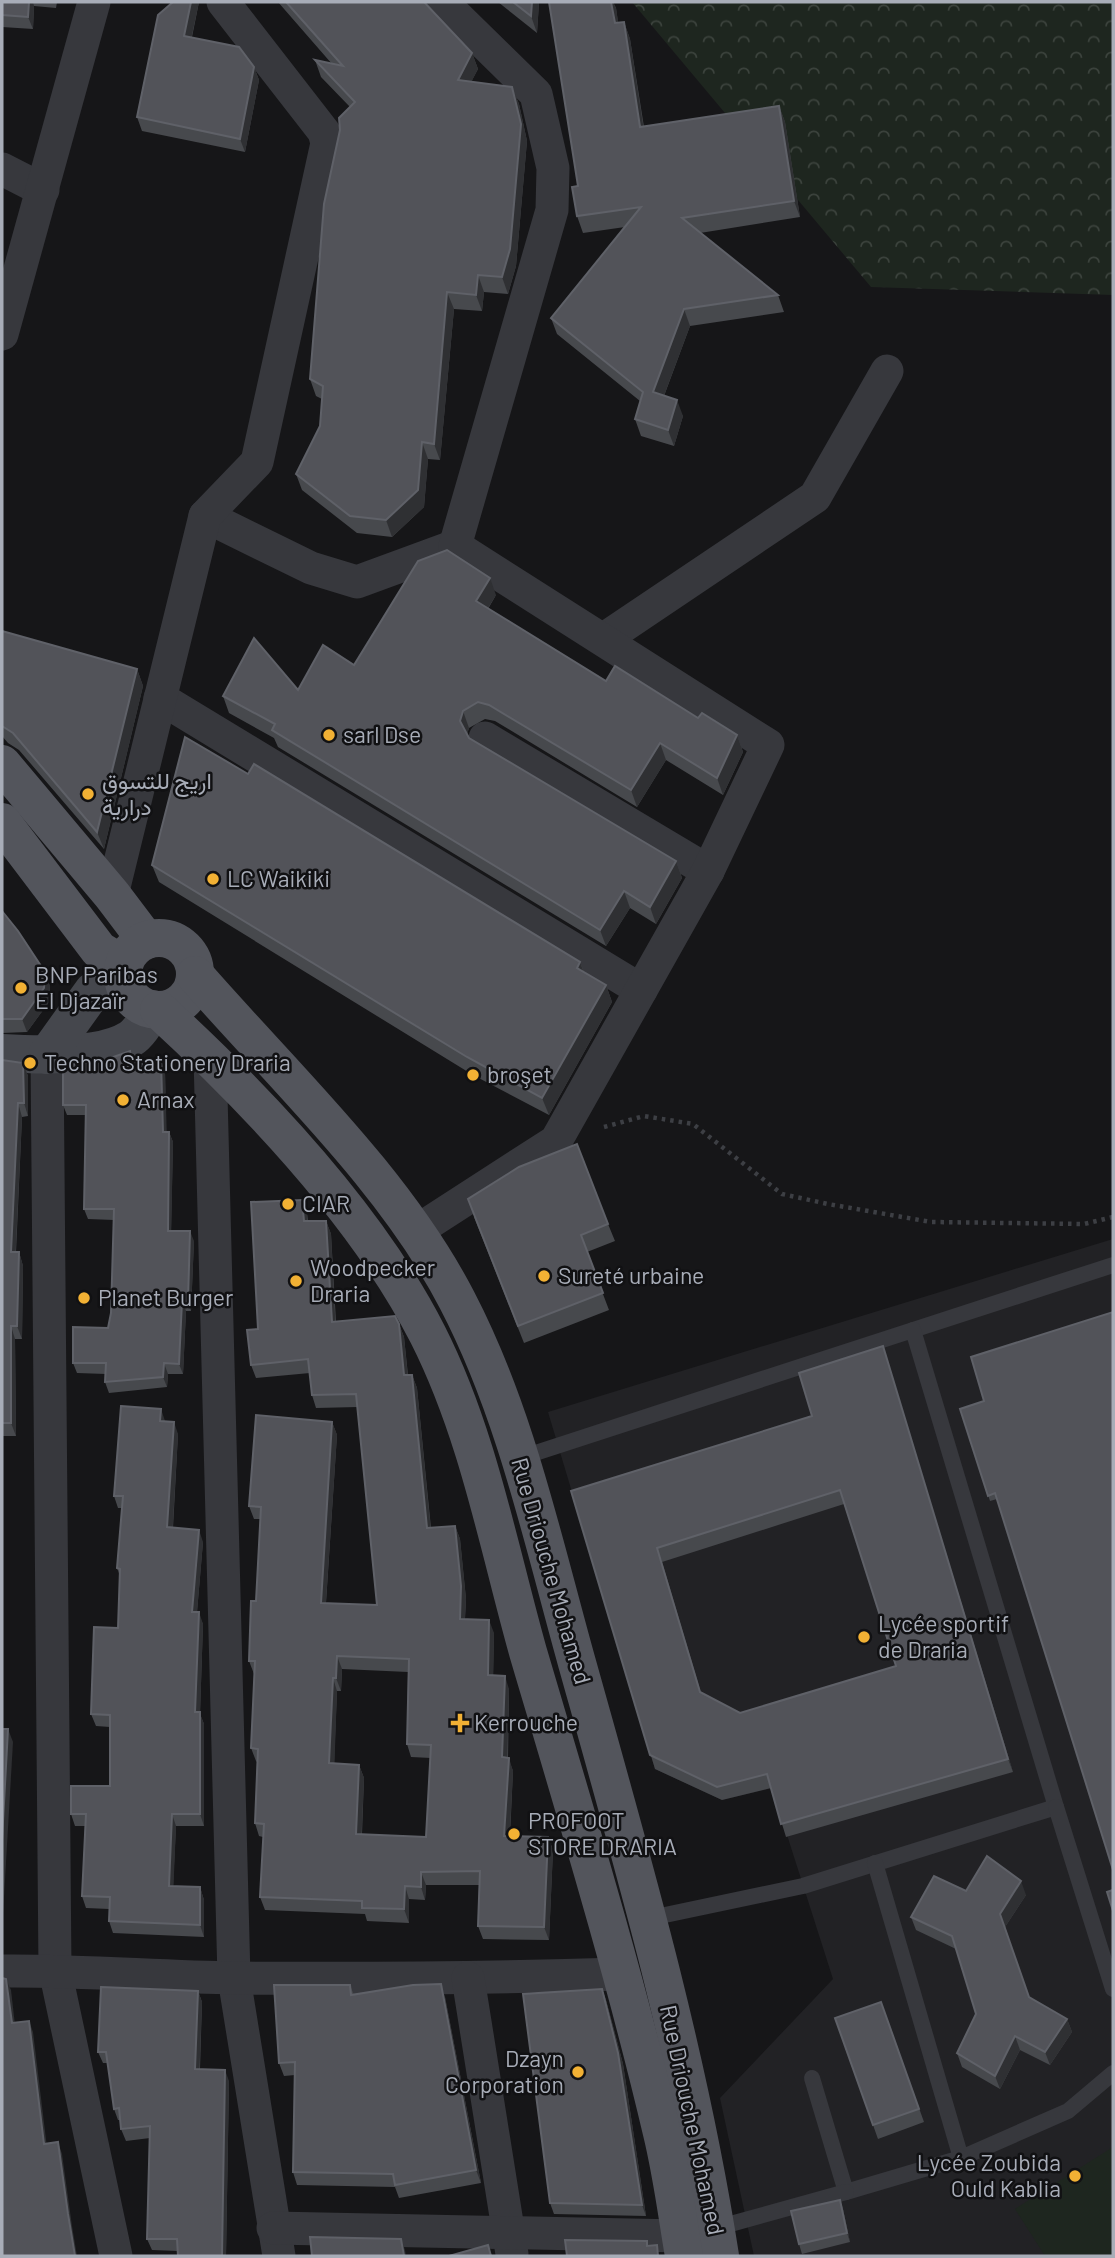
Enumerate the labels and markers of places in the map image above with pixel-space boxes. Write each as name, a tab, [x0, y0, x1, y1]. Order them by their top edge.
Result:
place label: sarl Dse	[343, 720, 421, 748]
marker: sarl Dse	[321, 727, 337, 743]
place label: اريج للتسوق درارية	[102, 766, 212, 822]
marker: اريج للتسوق درارية	[80, 786, 96, 802]
place label: LC Waikiki	[227, 864, 330, 892]
marker: LC Waikiki	[205, 871, 221, 887]
place label: BNP Paribas El Djazaïr	[35, 960, 158, 1014]
marker: BNP Paribas El Djazaïr	[13, 980, 29, 996]
place label: Techno Stationery Draria	[44, 1048, 291, 1076]
marker: Techno Stationery Draria	[22, 1055, 38, 1071]
place label: broşet	[487, 1060, 552, 1088]
marker: broşet	[465, 1067, 481, 1083]
place label: Arnax	[137, 1085, 194, 1113]
marker: Arnax	[115, 1092, 131, 1108]
place label: CIAR	[302, 1189, 350, 1217]
marker: CIAR	[280, 1196, 296, 1212]
place label: Woodpecker Draria	[310, 1253, 436, 1307]
place label: Sureté urbaine	[558, 1261, 704, 1289]
marker: Sureté urbaine	[536, 1268, 552, 1284]
marker: Woodpecker Draria	[288, 1273, 304, 1289]
place label: Planet Burger	[98, 1283, 234, 1311]
marker: Planet Burger	[76, 1290, 92, 1306]
place label: Lycée sportif de Draria	[878, 1609, 1009, 1663]
marker: Lycée sportif de Draria	[856, 1629, 872, 1645]
place label: Kerrouche	[474, 1708, 578, 1736]
marker: Kerrouche	[452, 1715, 468, 1731]
place label: PROFOOT STORE DRARIA	[528, 1806, 677, 1860]
marker: PROFOOT STORE DRARIA	[506, 1826, 522, 1842]
place label: Dzayn Corporation	[445, 2044, 564, 2098]
marker: Dzayn Corporation	[570, 2064, 586, 2080]
place label: Lycée Zoubida Ould Kablia	[917, 2148, 1061, 2202]
marker: Lycée Zoubida Ould Kablia	[1067, 2168, 1083, 2184]

